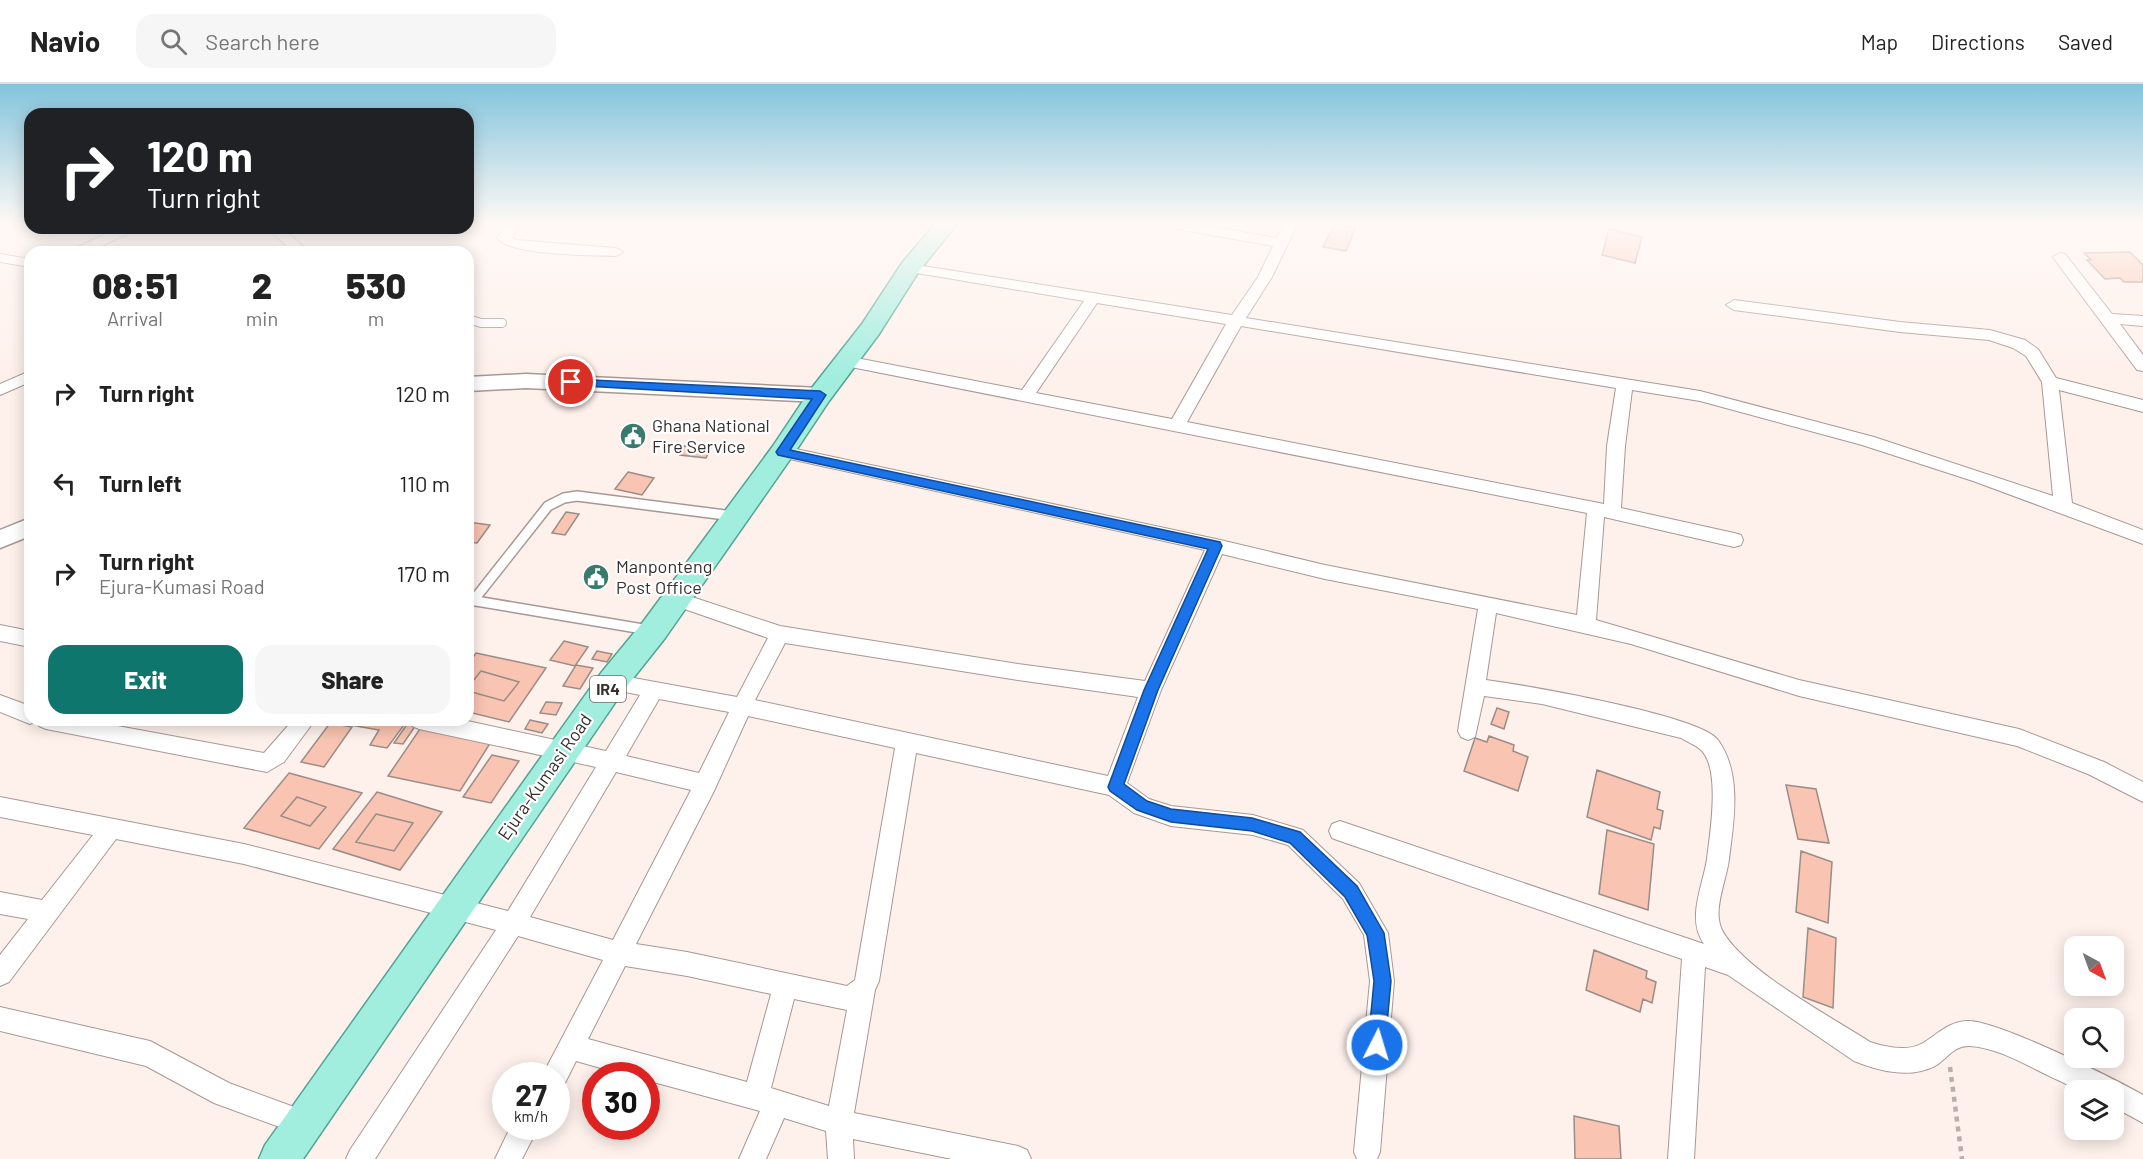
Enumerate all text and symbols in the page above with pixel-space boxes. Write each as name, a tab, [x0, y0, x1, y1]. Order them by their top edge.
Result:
search box	[136, 14, 556, 68]
text: Navio	[30, 24, 100, 58]
icon: search	[157, 25, 190, 58]
text: Search here	[205, 28, 320, 54]
text: Map	[1861, 29, 1898, 54]
text: Directions	[1931, 29, 2025, 54]
text: Saved	[2058, 29, 2113, 54]
text: 120 m	[147, 130, 253, 180]
icon: right	[48, 132, 126, 210]
text: Turn right	[147, 181, 261, 213]
text: 08:51	[92, 263, 178, 306]
text: 2	[252, 263, 272, 306]
text: 530	[346, 263, 406, 306]
text: Arrival	[107, 306, 163, 330]
text: min	[246, 306, 278, 330]
text: m	[368, 306, 384, 330]
pin	[545, 356, 596, 407]
icon: arrive	[554, 365, 587, 398]
icon: right	[48, 377, 81, 410]
text: Turn right	[99, 380, 194, 406]
text: 120 m	[395, 380, 450, 406]
place label: Ghana National Fire Service	[652, 414, 770, 457]
public building icon: Ghana National Fire Service	[618, 421, 648, 451]
icon: left	[48, 467, 81, 500]
text: Turn left	[99, 470, 182, 496]
text: 110 m	[400, 470, 450, 496]
text: Turn right	[99, 548, 194, 574]
place label: Manponteng Post Office	[616, 555, 712, 598]
icon: right	[48, 557, 81, 590]
text: 170 m	[397, 560, 450, 586]
public building icon: Manponteng Post Office	[581, 562, 611, 592]
text: Ejura-Kumasi Road	[99, 574, 265, 598]
button: Exit	[48, 645, 243, 714]
button: Share	[255, 645, 450, 714]
road number: IR4	[590, 676, 626, 702]
street label: Ejura-Kumasi Road	[492, 709, 596, 844]
north arrow	[2064, 936, 2124, 996]
map controls	[2064, 936, 2124, 1140]
button: search	[2064, 1008, 2124, 1068]
position arrow	[1345, 1013, 1409, 1077]
speed limit sign: 30	[582, 1062, 660, 1140]
text: 27	[515, 1076, 547, 1112]
button: layers	[2064, 1080, 2124, 1140]
text: km/h	[514, 1107, 548, 1125]

